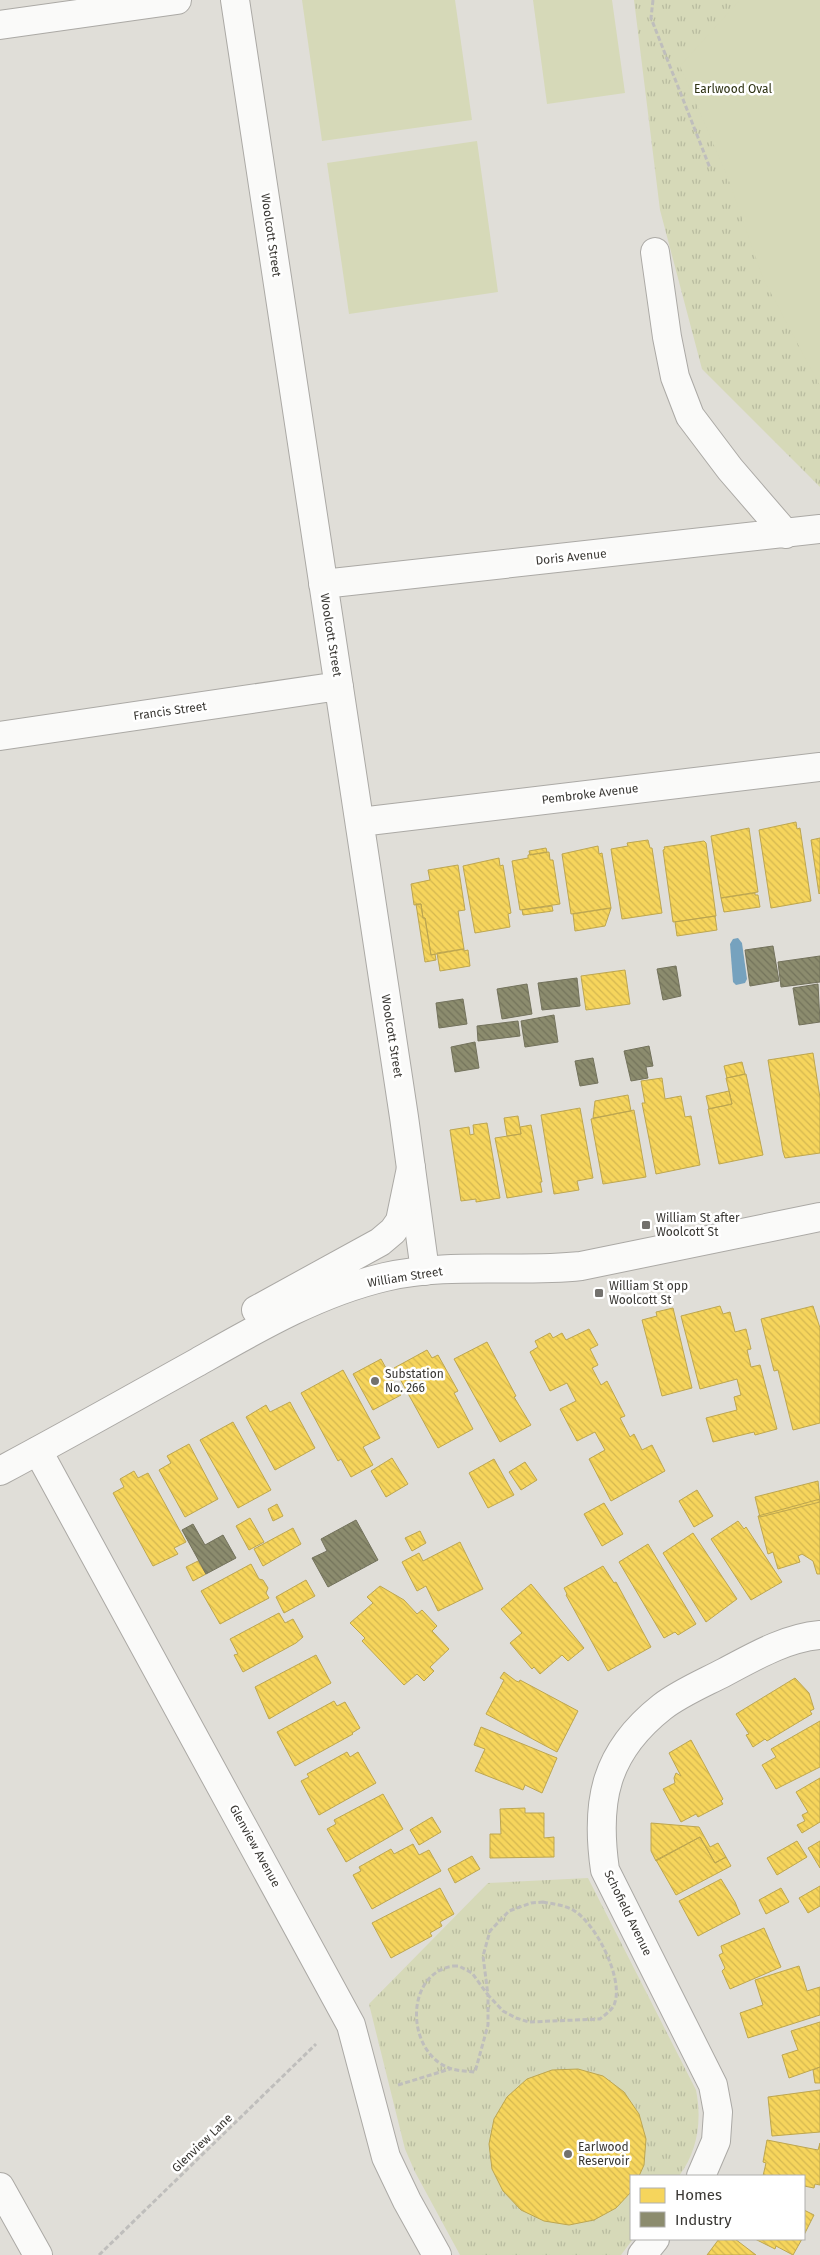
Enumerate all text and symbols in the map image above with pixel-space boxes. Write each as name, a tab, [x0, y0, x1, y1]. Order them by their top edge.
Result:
park label: Earlwood Oval	[694, 82, 772, 96]
street label: Woolcott Street	[258, 192, 284, 278]
street label: Doris Avenue	[535, 546, 607, 568]
street label: Woolcott Street	[318, 592, 345, 678]
street label: Francis Street	[133, 699, 208, 723]
street label: Pembroke Avenue	[541, 781, 639, 807]
street label: Woolcott Street	[379, 993, 406, 1079]
place label: William St after Woolcott St	[656, 1211, 740, 1239]
marker: William St after Woolcott St	[640, 1219, 652, 1231]
street label: William Street	[366, 1264, 444, 1290]
place label: William St opp Woolcott St	[609, 1279, 688, 1307]
marker: William St opp Woolcott St	[593, 1287, 605, 1299]
place label: Substation No. 266	[385, 1367, 444, 1395]
marker: Substation No. 266	[369, 1375, 381, 1387]
street label: Glenview Avenue	[227, 1802, 283, 1890]
street label: Schofield Avenue	[601, 1868, 655, 1958]
street label: Glenview Lane	[169, 2111, 235, 2175]
place label: Earlwood Reservoir	[578, 2140, 630, 2168]
marker: Earlwood Reservoir	[562, 2148, 574, 2160]
legend	[630, 2175, 805, 2240]
text: Homes	[675, 2186, 722, 2204]
text: Industry	[675, 2211, 732, 2229]

